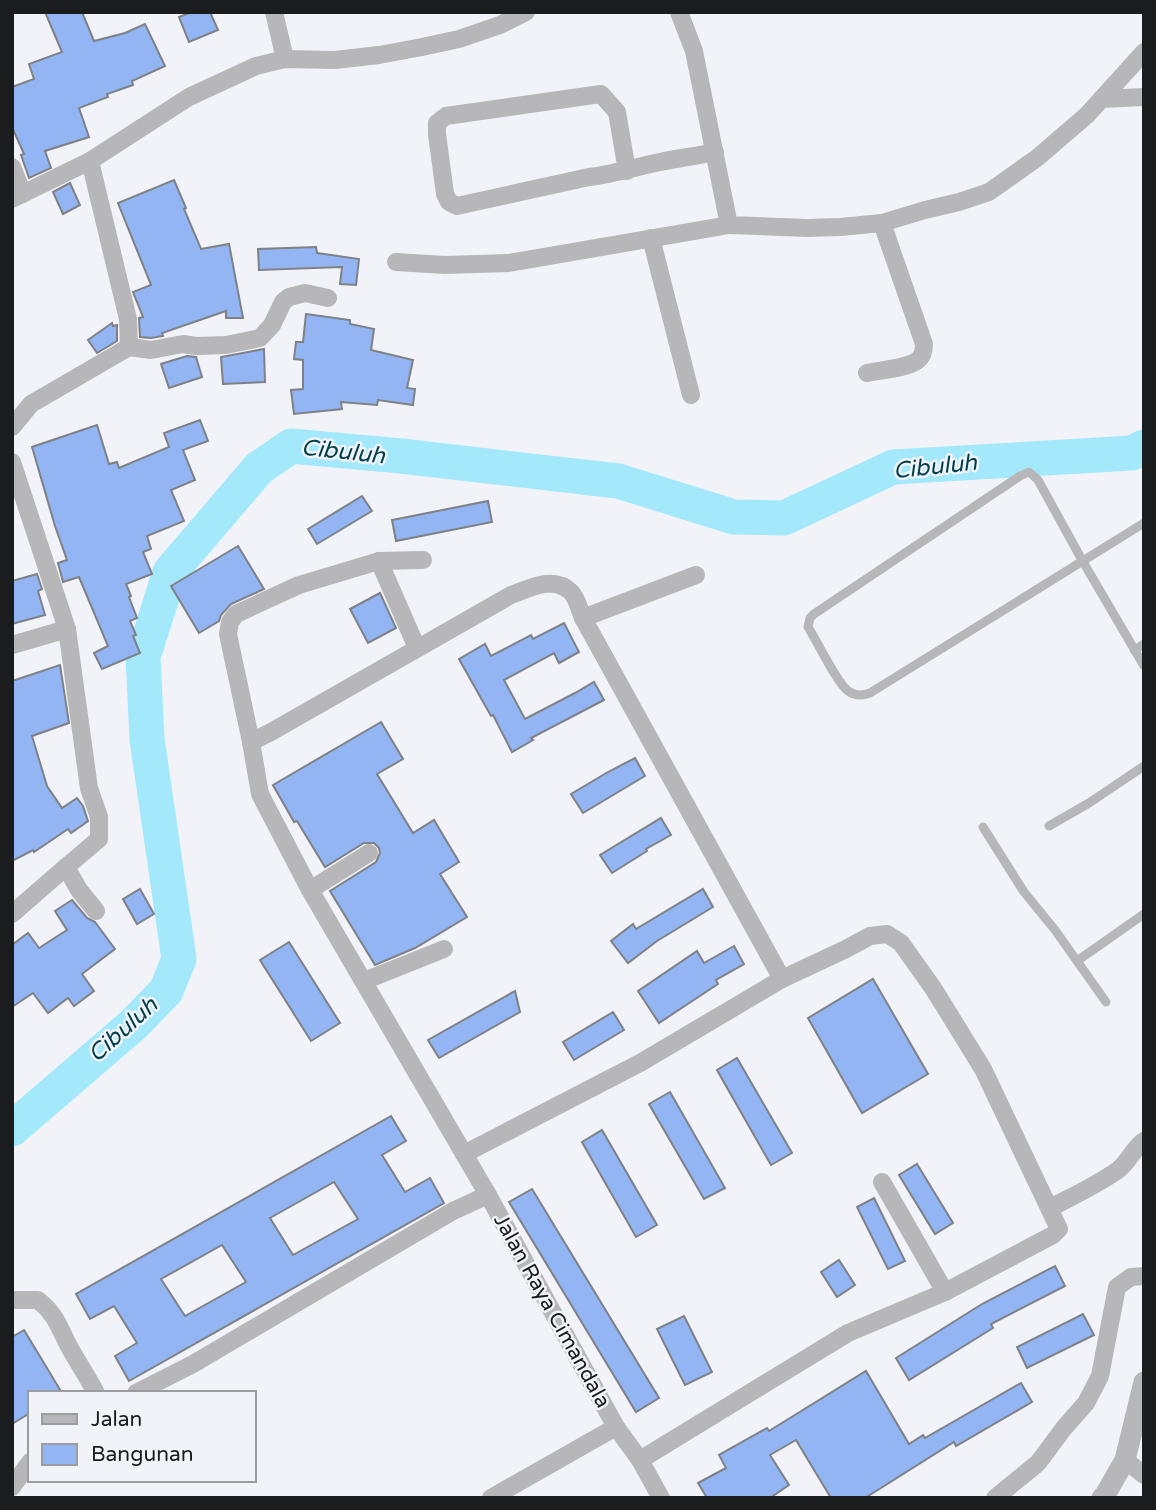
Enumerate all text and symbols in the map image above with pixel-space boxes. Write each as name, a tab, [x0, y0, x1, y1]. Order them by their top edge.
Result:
water label: Cibuluh	[300, 434, 387, 470]
water label: Cibuluh	[892, 449, 979, 485]
water label: Cibuluh	[82, 991, 164, 1069]
street label: Jalan Raya Cimandala	[488, 1210, 616, 1412]
legend	[28, 1391, 256, 1482]
text: Jalan	[91, 1407, 142, 1432]
text: Bangunan	[91, 1442, 194, 1467]

